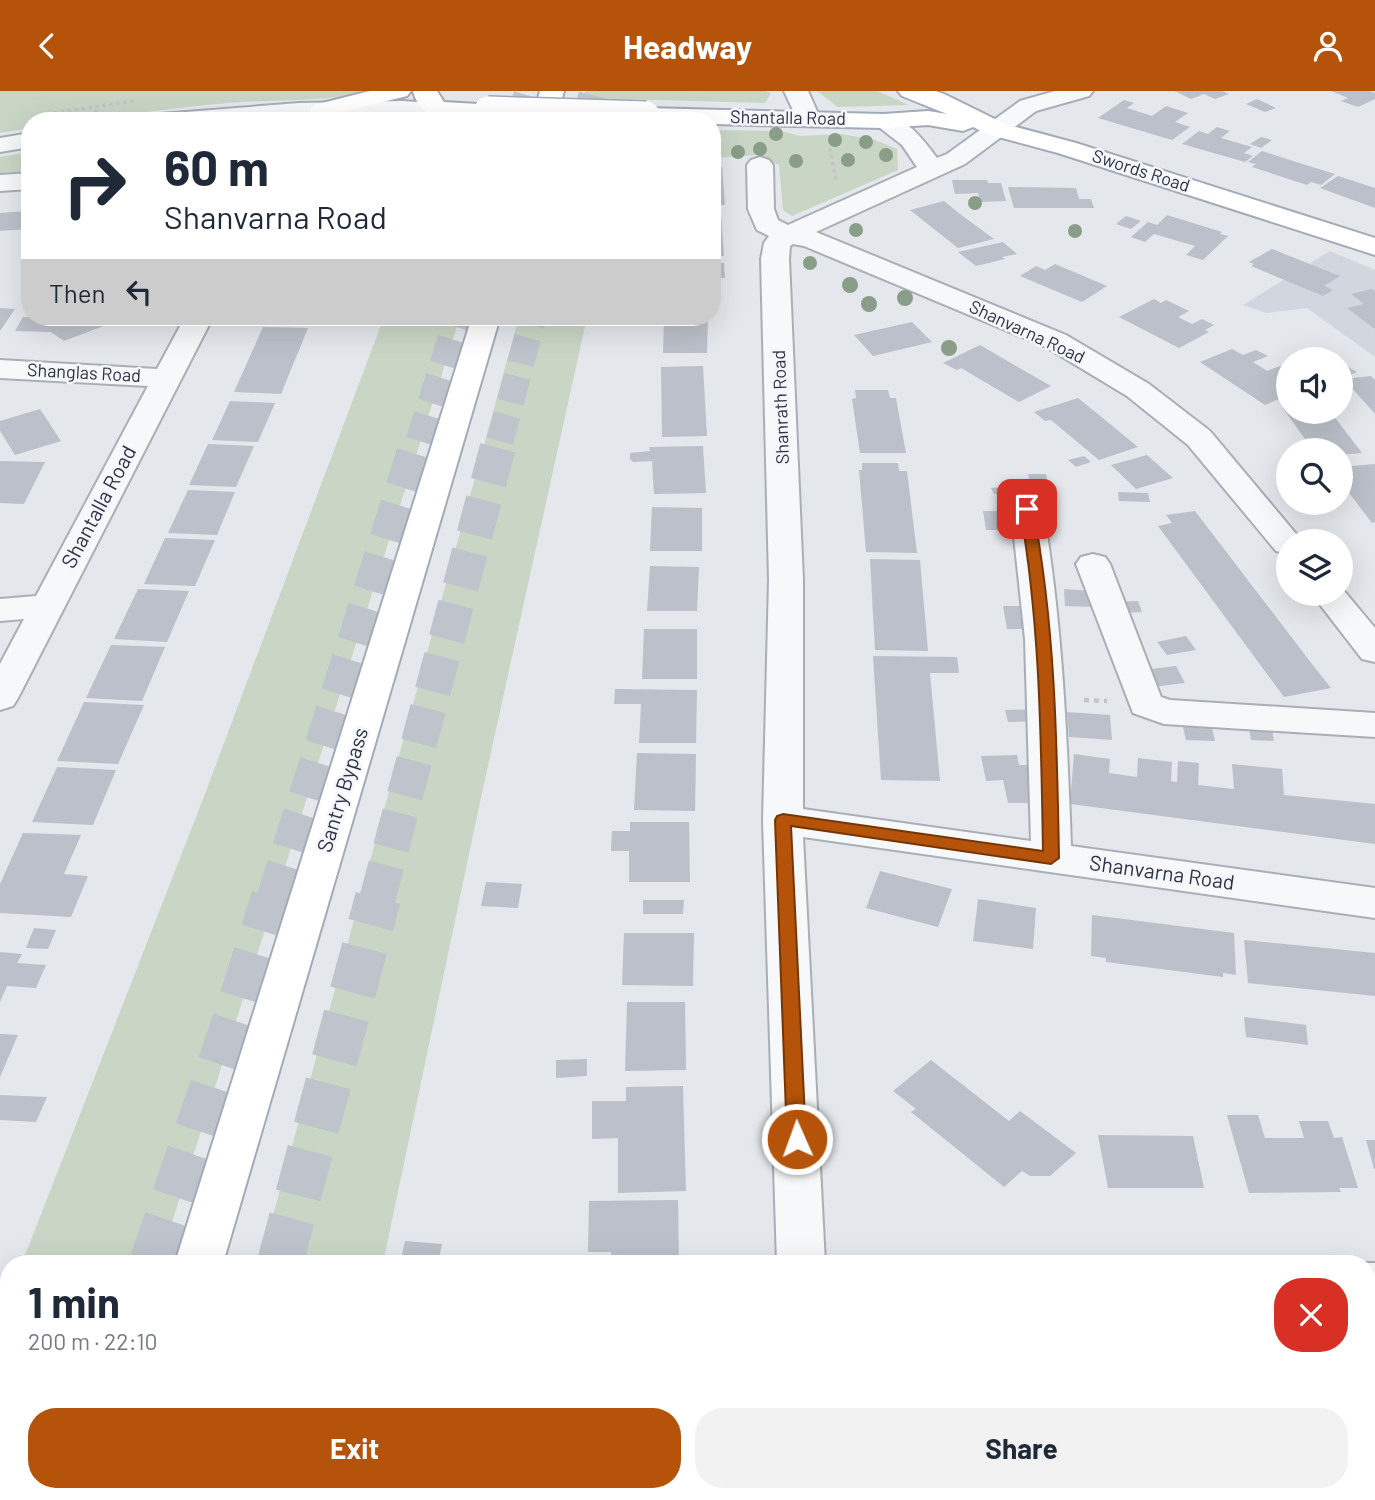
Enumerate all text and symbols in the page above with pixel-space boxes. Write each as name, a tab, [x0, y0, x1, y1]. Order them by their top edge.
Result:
icon: back	[28, 27, 66, 65]
text: Headway	[623, 27, 752, 65]
icon: person	[1309, 27, 1347, 65]
street label: Shantalla Road	[730, 105, 846, 129]
text: 60 m	[164, 137, 269, 196]
icon: right	[49, 140, 140, 231]
street label: Swords Road	[1090, 144, 1193, 196]
text: Shanvarna Road	[164, 197, 387, 235]
icon: left	[120, 273, 158, 311]
text: Then	[49, 277, 106, 308]
street label: Shanvarna Road	[966, 295, 1089, 368]
map controls	[1276, 347, 1353, 606]
button: sound	[1276, 347, 1353, 424]
street label: Shanrath Road	[767, 349, 793, 465]
street label: Shanglas Road	[26, 358, 142, 386]
button: search	[1276, 438, 1353, 515]
street label: Shantalla Road	[55, 441, 140, 572]
pin	[997, 479, 1057, 539]
icon: arrive	[1008, 490, 1046, 528]
button: layers	[1276, 529, 1353, 606]
street label: Santry Bypass	[311, 724, 372, 855]
street label: Shanvarna Road	[1088, 849, 1236, 894]
position arrow	[760, 1102, 834, 1176]
text: 1 min	[28, 1276, 120, 1326]
button: close	[1274, 1278, 1348, 1352]
text: 200 m · 22:10	[28, 1327, 157, 1355]
button: Exit	[28, 1408, 681, 1488]
button: Share	[695, 1408, 1348, 1488]

